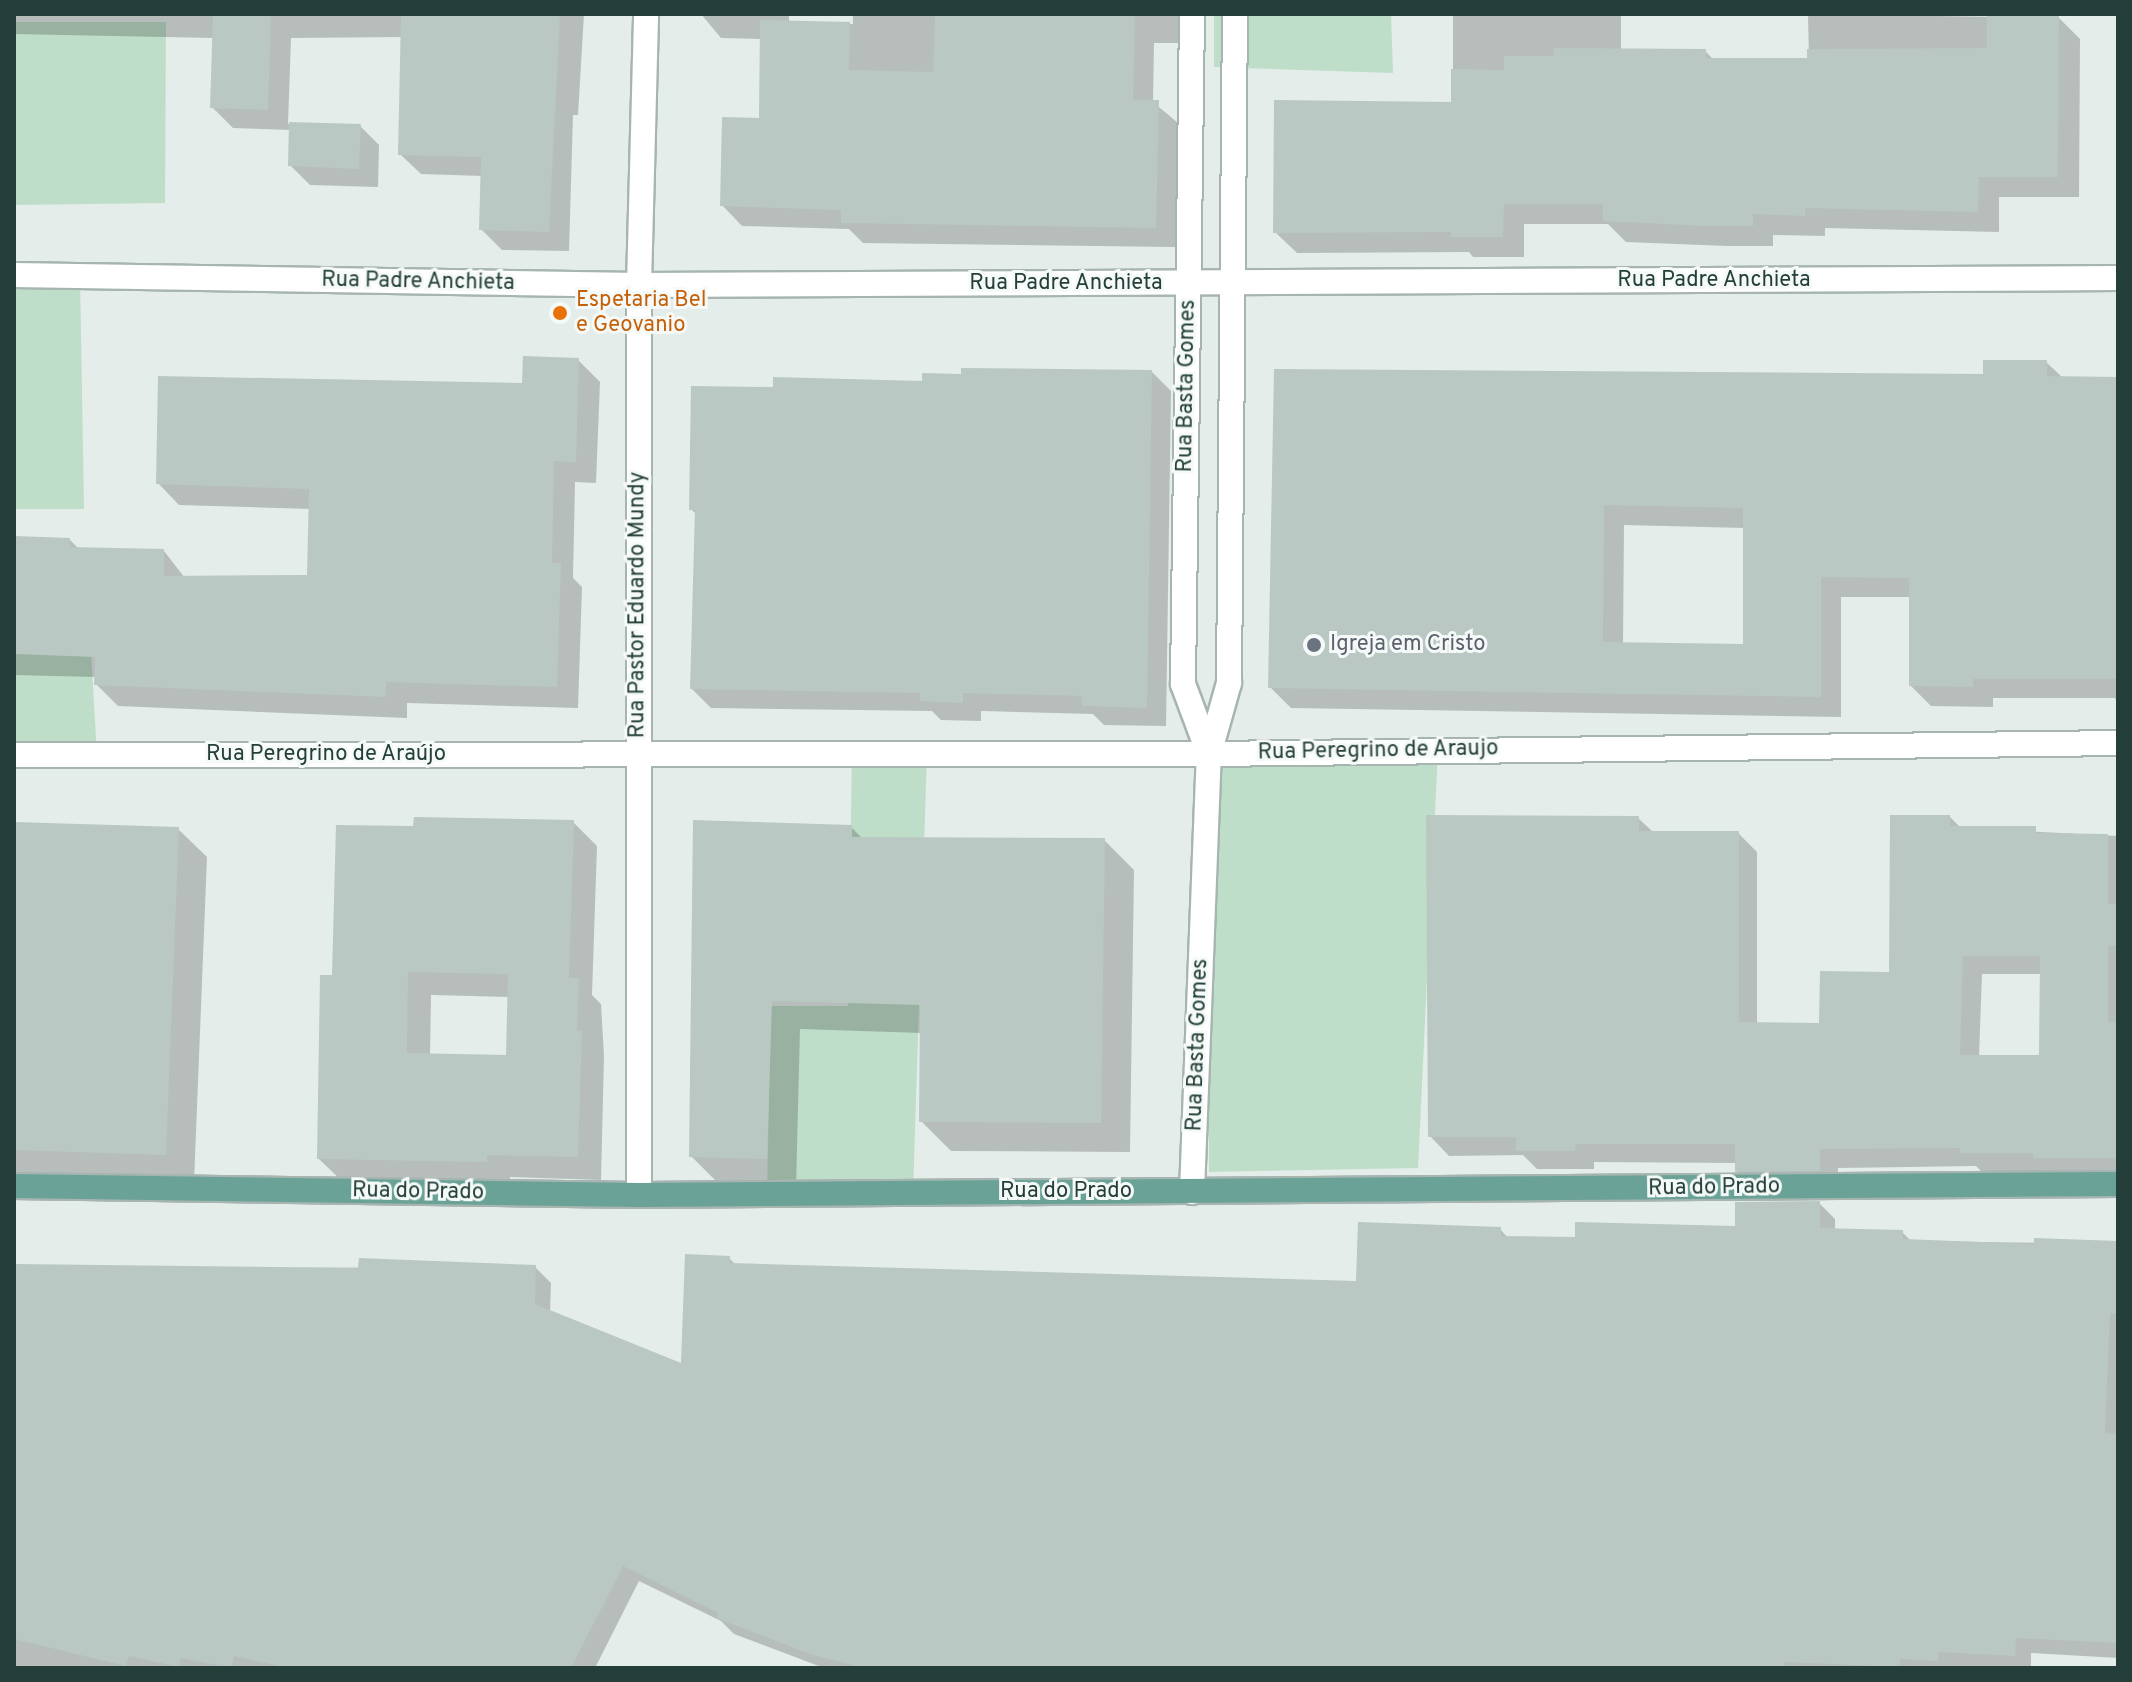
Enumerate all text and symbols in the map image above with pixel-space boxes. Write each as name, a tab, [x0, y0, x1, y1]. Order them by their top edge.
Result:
street label: Rua Padre Anchieta	[321, 267, 515, 297]
street label: Rua Padre Anchieta	[1617, 268, 1811, 294]
street label: Rua Padre Anchieta	[969, 271, 1163, 297]
place label: Espetaria Bel e Geovanio	[576, 287, 706, 338]
street label: Rua Basta Gomes	[1172, 299, 1202, 473]
marker: Espetaria Bel e Geovanio	[551, 304, 569, 322]
street label: Rua Pastor Eduardo Mundy	[625, 472, 651, 738]
place label: Igreja em Cristo	[1330, 632, 1486, 658]
marker: Igreja em Cristo	[1305, 636, 1323, 654]
street label: Rua Peregrino de Araujo	[1257, 736, 1499, 766]
street label: Rua Peregrino de Araújo	[206, 742, 446, 768]
street label: Rua Basta Gomes	[1182, 958, 1214, 1132]
street label: Rua do Prado	[1648, 1174, 1780, 1202]
street label: Rua do Prado	[352, 1178, 484, 1206]
street label: Rua do Prado	[1000, 1179, 1132, 1205]

